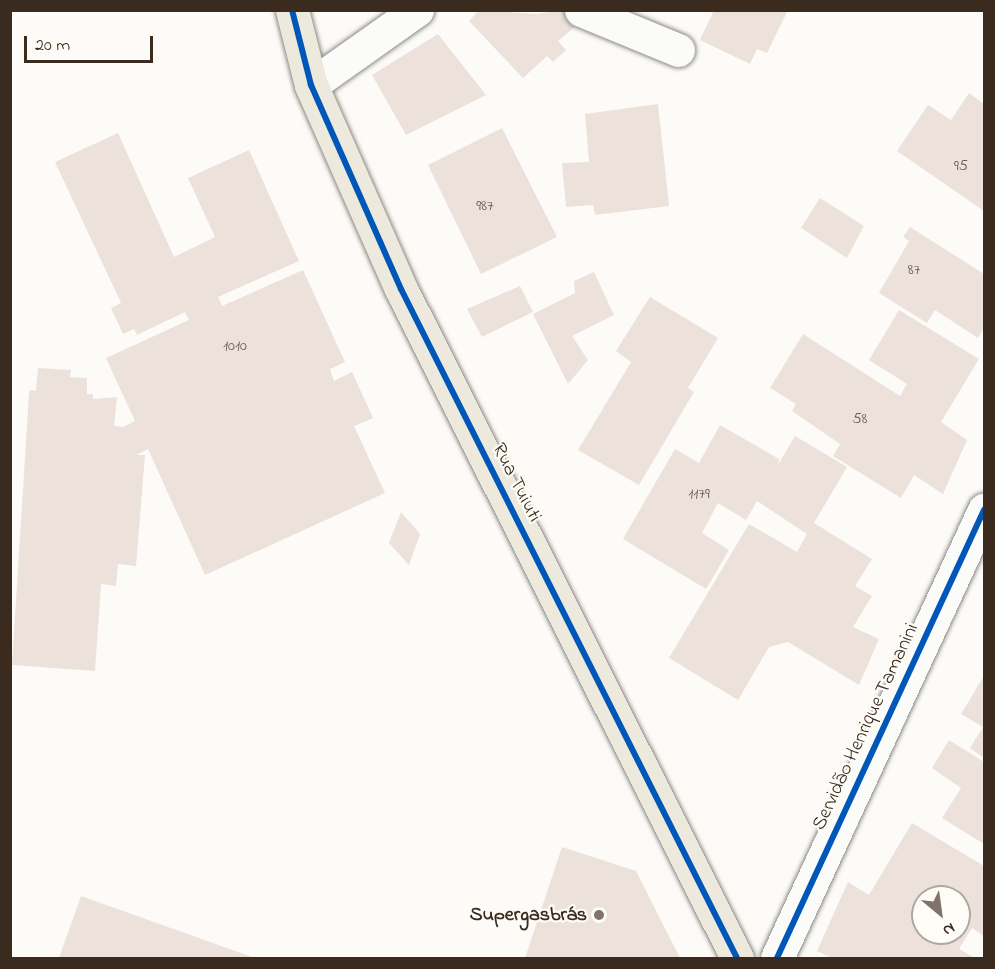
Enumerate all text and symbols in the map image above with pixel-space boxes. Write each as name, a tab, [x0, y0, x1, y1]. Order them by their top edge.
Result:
scale bar	[27, 24, 156, 62]
text: 20 m	[35, 33, 70, 59]
house number: 95	[954, 156, 968, 176]
house number: 987	[476, 196, 494, 216]
house number: 87	[908, 260, 920, 280]
house number: 1010	[223, 336, 247, 356]
house number: 58	[852, 409, 868, 429]
street label: Rua Tuiuti	[486, 440, 546, 526]
house number: 1179	[688, 484, 710, 504]
street label: Servidão Henrique Tamanini	[807, 620, 925, 834]
north arrow	[911, 885, 971, 945]
place label: Supergasbrás	[470, 903, 587, 927]
marker: Supergasbrás	[592, 908, 606, 922]
text: N	[938, 916, 959, 942]

